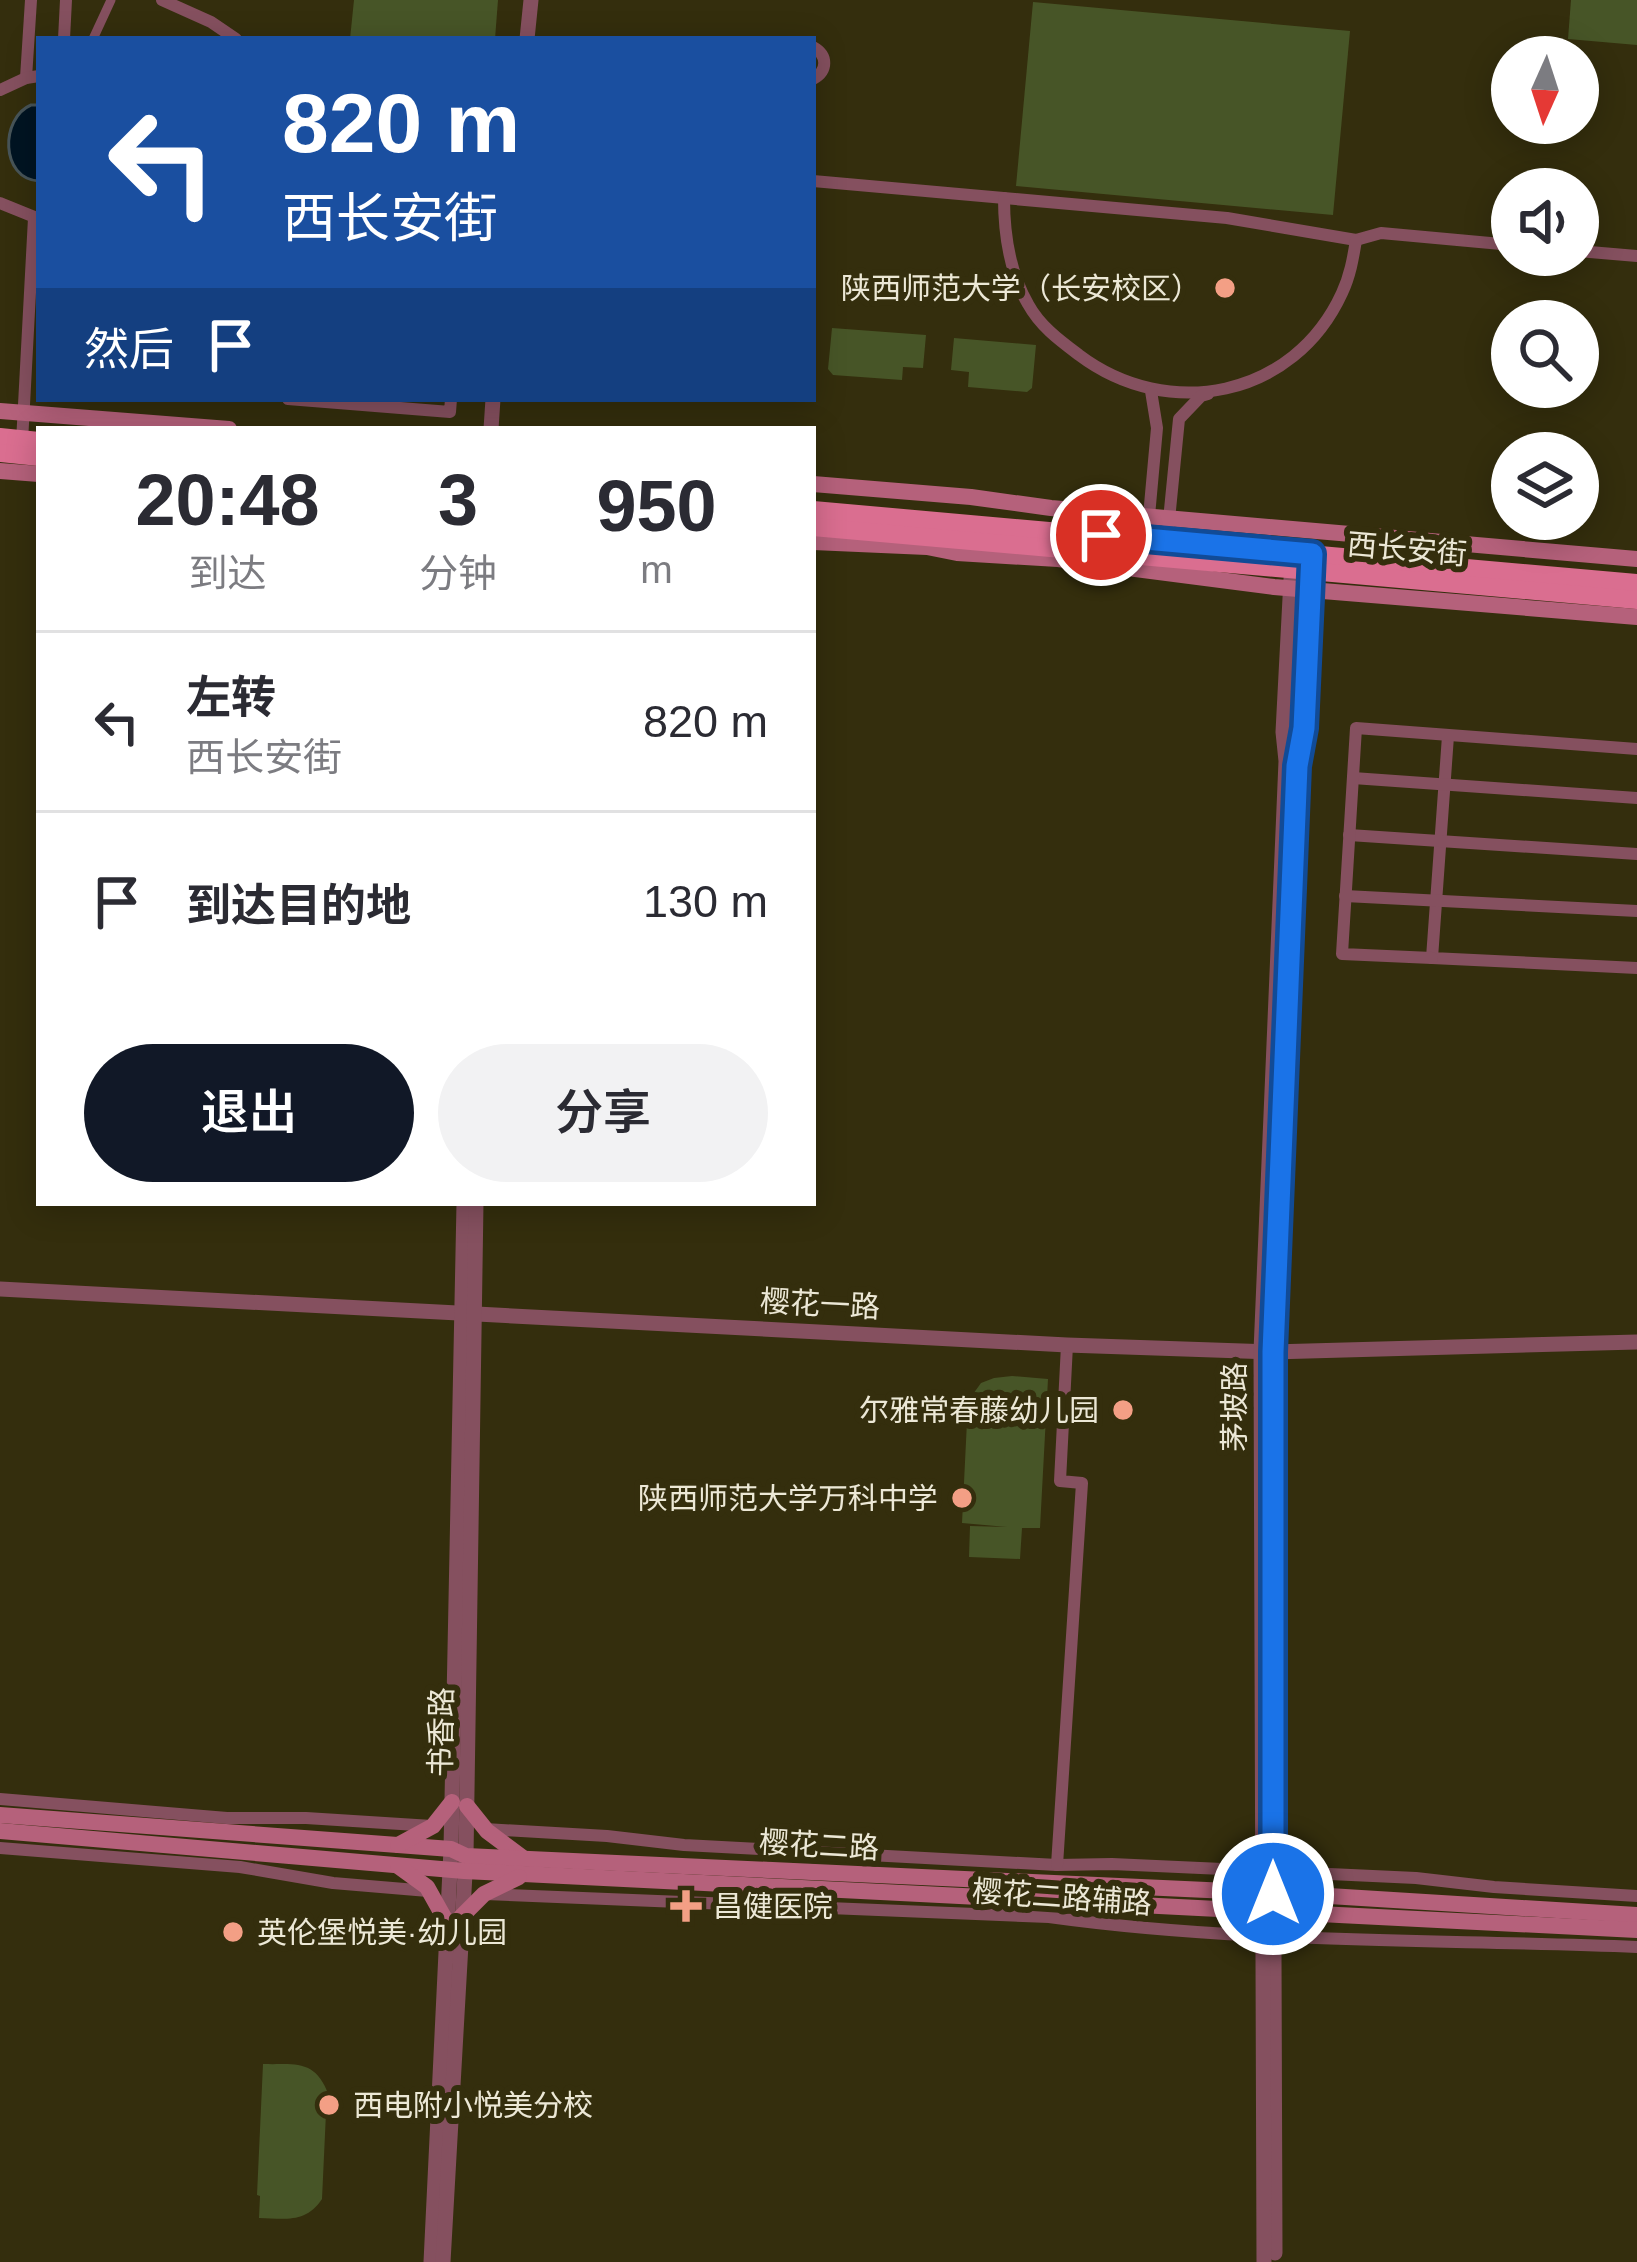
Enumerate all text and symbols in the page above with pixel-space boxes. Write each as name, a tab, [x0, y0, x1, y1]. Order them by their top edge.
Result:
north arrow	[1491, 36, 1599, 144]
map controls	[1491, 36, 1599, 540]
text: 820 m	[282, 76, 520, 170]
icon: left	[84, 84, 240, 240]
button: sound	[1491, 168, 1599, 276]
text: 西长安街	[282, 188, 498, 248]
place label: 陕西师范大学（长安校区）	[841, 272, 1201, 305]
marker: 陕西师范大学（长安校区）	[1212, 275, 1238, 301]
button: search	[1491, 300, 1599, 408]
icon: arrive	[198, 312, 264, 378]
text: 然后	[84, 324, 174, 375]
button: layers	[1491, 432, 1599, 540]
text: 20:48	[135, 460, 320, 540]
text: 3	[438, 460, 478, 540]
text: 950	[596, 466, 717, 546]
pin	[1050, 484, 1152, 586]
icon: arrive	[1068, 502, 1134, 568]
street label: 西长安街	[1346, 527, 1468, 571]
text: m	[640, 548, 673, 591]
text: 到达	[188, 552, 267, 595]
text: 分钟	[419, 552, 497, 595]
text: 左转	[186, 672, 276, 723]
icon: left	[84, 689, 150, 755]
text: 820 m	[643, 696, 768, 747]
text: 西长安街	[186, 736, 342, 779]
icon: arrive	[84, 869, 150, 935]
text: 130 m	[643, 876, 768, 927]
text: 到达目的地	[186, 880, 411, 931]
button: 退出	[84, 1044, 414, 1182]
button: 分享	[438, 1044, 768, 1182]
street label: 樱花一路	[759, 1284, 881, 1324]
street label: 茅坡路	[1218, 1362, 1251, 1452]
place label: 尔雅常春藤幼儿园	[859, 1394, 1099, 1427]
marker: 尔雅常春藤幼儿园	[1110, 1397, 1136, 1423]
place label: 陕西师范大学万科中学	[638, 1482, 938, 1515]
marker: 陕西师范大学万科中学	[949, 1485, 975, 1511]
street label: 书香路	[424, 1687, 458, 1777]
street label: 樱花二路	[758, 1825, 880, 1865]
position arrow	[1210, 1831, 1336, 1957]
street label: 樱花二路辅路	[971, 1874, 1153, 1920]
marker: 昌健医院	[670, 1890, 702, 1922]
place label: 昌健医院	[713, 1890, 833, 1923]
place label: 英伦堡悦美·幼儿园	[257, 1916, 507, 1949]
marker: 英伦堡悦美·幼儿园	[220, 1919, 246, 1945]
place label: 西电附小悦美分校	[353, 2089, 593, 2122]
marker: 西电附小悦美分校	[316, 2092, 342, 2118]

